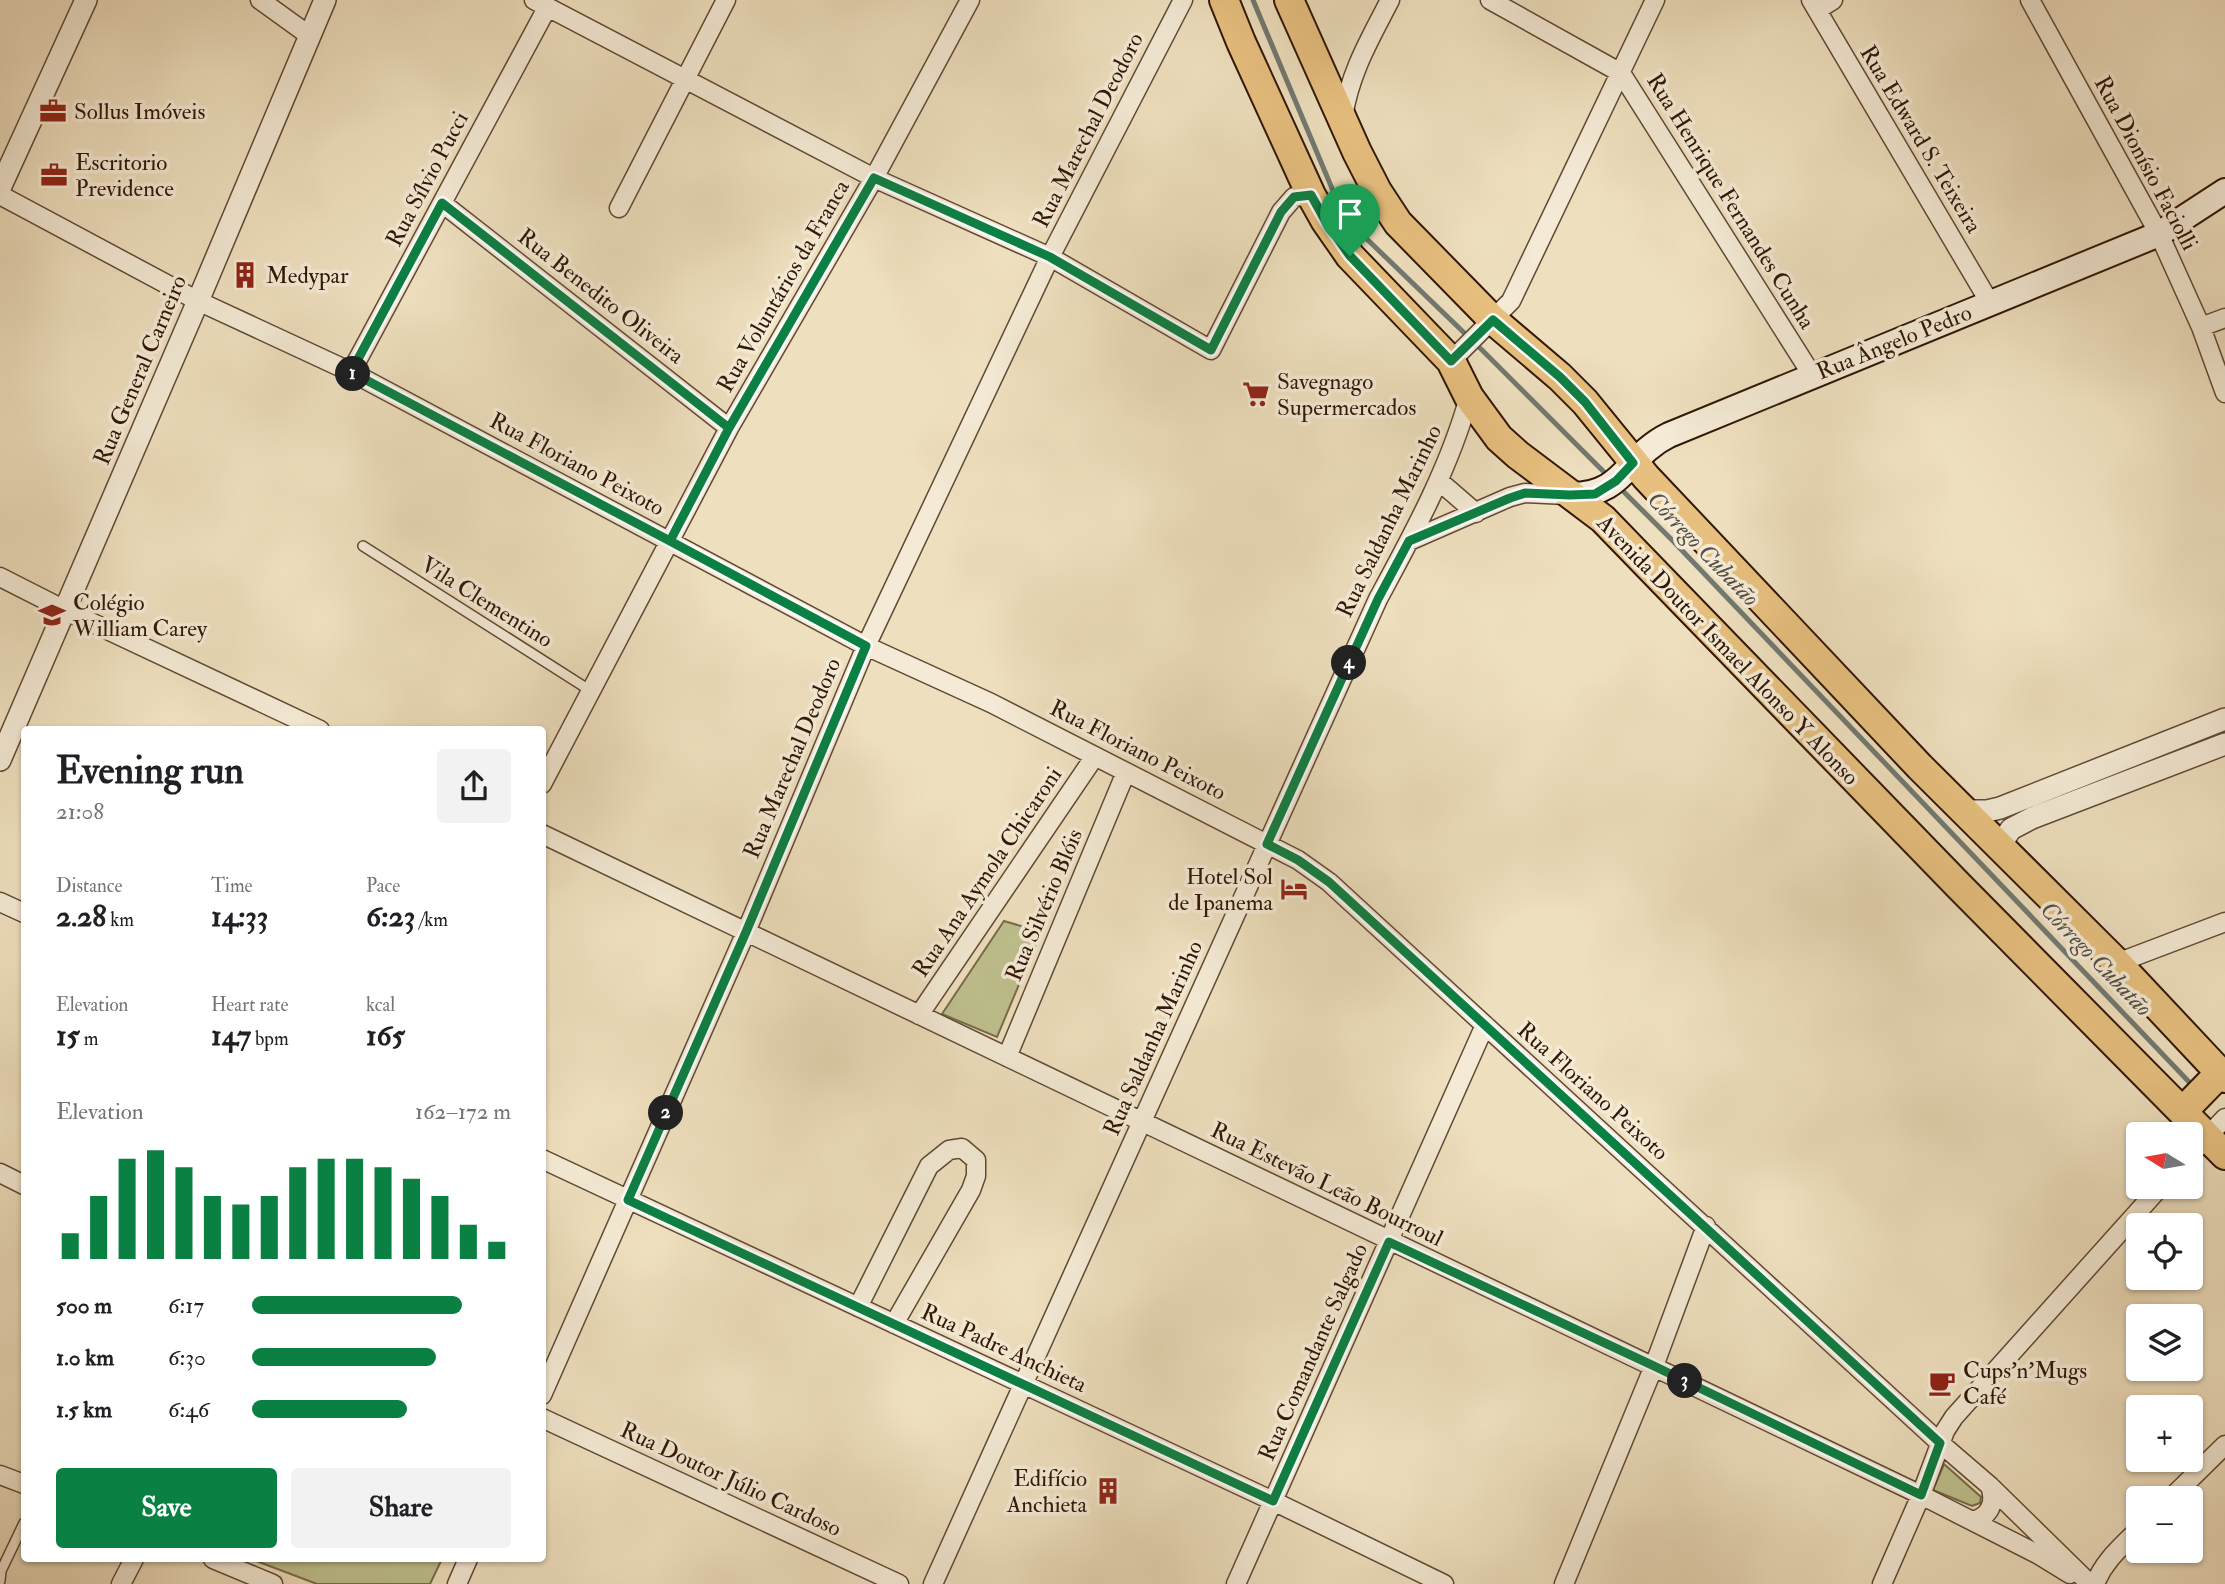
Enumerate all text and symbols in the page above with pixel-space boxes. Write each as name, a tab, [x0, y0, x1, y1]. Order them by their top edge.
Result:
street label: Rua Marechal Deodoro	[1026, 28, 1150, 232]
street label: Rua Edward S. Teixeira	[1853, 40, 1989, 239]
street label: Rua Henrique Fernandes Cunha	[1640, 68, 1822, 335]
street label: Rua Dionísio Faciolli	[2088, 71, 2204, 255]
office icon: Sollus Imóveis	[38, 96, 68, 126]
place label: Sollus Imóveis	[74, 97, 205, 126]
street label: Rua Sílvio Pucci	[379, 106, 475, 252]
place label: Escritorio Previdence	[75, 148, 174, 203]
office icon: Escritorio Previdence	[39, 160, 69, 190]
street label: Rua Voluntários da Franca	[710, 174, 856, 397]
pin	[1320, 184, 1380, 256]
icon: arrive	[1331, 195, 1369, 233]
street label: Rua Benedito Oliveira	[512, 222, 690, 370]
building icon: Medypar	[230, 260, 260, 290]
place label: Medypar	[266, 261, 349, 291]
street label: Rua General Carneiro	[87, 271, 193, 469]
street label: Rua Ângelo Pedro	[1812, 298, 1976, 386]
pin: 1	[336, 356, 370, 392]
text: 1	[349, 361, 356, 385]
place label: Savegnago Supermercados	[1277, 367, 1416, 423]
supermarket icon: Savegnago Supermercados	[1241, 379, 1271, 409]
street label: Rua Floriano Peixoto	[485, 406, 669, 522]
street label: Rua Saldanha Marinho	[1330, 420, 1448, 622]
water label: Córrego Cubatão	[1640, 485, 1766, 613]
street label: Avenida Doutor Ismael Alonso Y Alonso	[1590, 508, 1865, 791]
street label: Vila Clementino	[416, 550, 558, 654]
place label: Colégio William Carey	[72, 588, 208, 643]
school or university icon: Colégio William Carey	[37, 600, 67, 630]
pin: 4	[1332, 646, 1366, 680]
text: 4	[1343, 650, 1354, 674]
street label: Rua Marechal Deodoro	[737, 653, 847, 863]
street label: Rua Floriano Peixoto	[1045, 693, 1231, 807]
text: Evening run	[56, 747, 244, 795]
button: share	[437, 749, 511, 823]
street label: Rua Ana Aymola Chicaroni	[906, 761, 1068, 983]
text: 21:08	[56, 797, 104, 826]
street label: Rua Silvério Blóis	[999, 824, 1089, 986]
place label: Hotel Sol de Ipanema	[1168, 862, 1274, 918]
text: Distance	[56, 874, 122, 898]
text: Time	[211, 874, 253, 898]
text: Pace	[366, 874, 400, 898]
hotel icon: Hotel Sol de Ipanema	[1279, 874, 1309, 904]
water label: Córrego Cubatão	[2033, 895, 2159, 1023]
text: 2.28	[56, 898, 106, 935]
text: 14:33	[211, 898, 268, 935]
text: 6:23	[366, 898, 415, 935]
text: km	[106, 908, 134, 932]
text: /km	[415, 908, 448, 932]
street label: Rua Saldanha Marinho	[1097, 936, 1209, 1140]
text: Elevation	[56, 993, 128, 1017]
text: Heart rate	[211, 993, 288, 1017]
text: kcal	[366, 993, 395, 1017]
street label: Rua Floriano Peixoto	[1511, 1015, 1675, 1167]
text: 15	[56, 1017, 80, 1054]
text: 147	[211, 1017, 251, 1054]
text: 165	[366, 1017, 405, 1054]
text: m	[80, 1027, 99, 1051]
text: bpm	[251, 1027, 289, 1051]
pin: 2	[648, 1096, 684, 1130]
text: Elevation	[56, 1097, 144, 1126]
text: 162–172 m	[415, 1097, 511, 1126]
text: 2	[661, 1100, 670, 1124]
street label: Rua Estevão Leão Bourroul	[1206, 1115, 1448, 1253]
north arrow	[2126, 1122, 2203, 1199]
map controls	[2126, 1122, 2203, 1563]
button: locate	[2126, 1213, 2203, 1290]
street label: Rua Comandante Salgado	[1252, 1239, 1374, 1465]
text: 500 m	[56, 1291, 112, 1320]
text: 6:17	[168, 1291, 204, 1320]
street label: Rua Padre Anchieta	[917, 1297, 1092, 1399]
button: layers	[2126, 1304, 2203, 1381]
text: 1.0 km	[56, 1343, 114, 1372]
text: 6:30	[168, 1343, 206, 1372]
place label: Cups'n'Mugs Café	[1963, 1356, 2087, 1411]
pin: 3	[1668, 1364, 1702, 1398]
text: 3	[1681, 1368, 1688, 1392]
cafe icon: Cups'n'Mugs Café	[1927, 1368, 1957, 1398]
text: 1.5 km	[56, 1395, 112, 1424]
text: 6:46	[168, 1395, 209, 1424]
button: +	[2126, 1395, 2203, 1472]
street label: Rua Doutor Júlio Cardoso	[616, 1415, 846, 1543]
place label: Edifício Anchieta	[1006, 1464, 1088, 1519]
button: Save	[56, 1468, 277, 1548]
button: Share	[291, 1468, 511, 1548]
building icon: Edifício Anchieta	[1093, 1476, 1123, 1506]
button: −	[2126, 1486, 2203, 1563]

